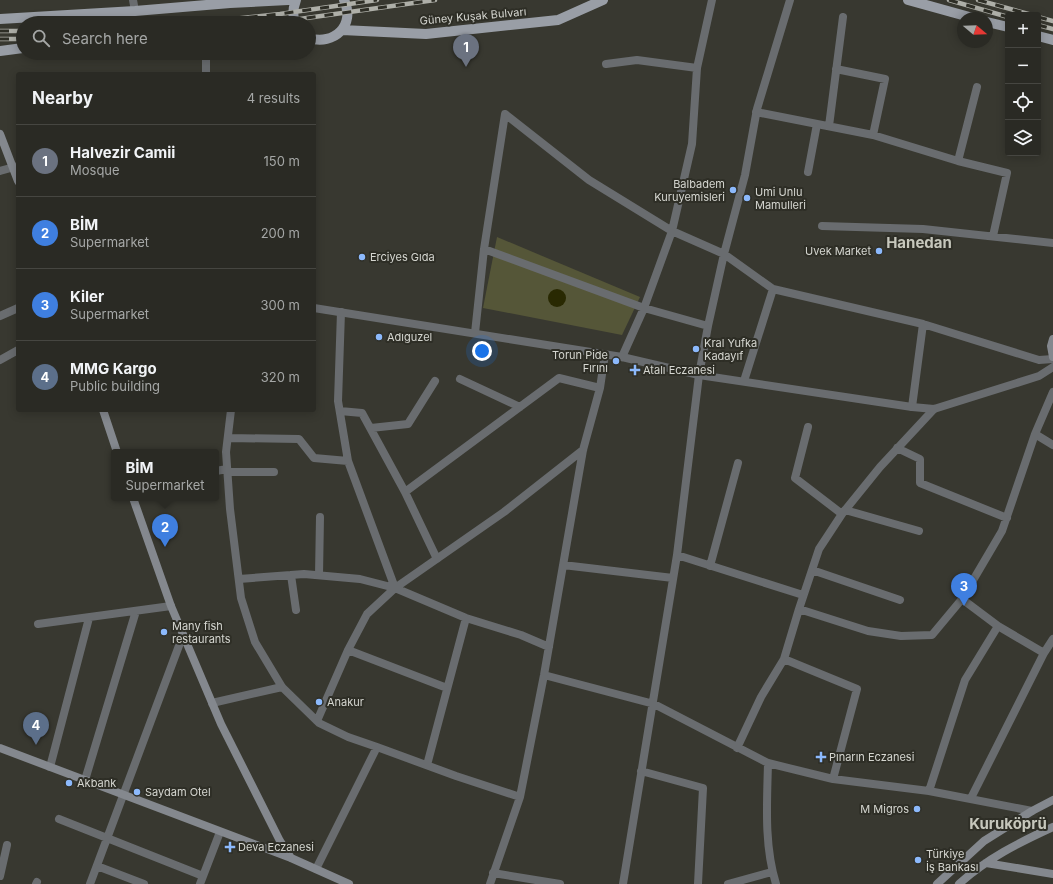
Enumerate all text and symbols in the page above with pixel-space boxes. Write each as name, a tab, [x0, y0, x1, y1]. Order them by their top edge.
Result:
street label: Güney Kuşak Bulvarı	[419, 4, 527, 28]
north arrow	[957, 12, 993, 48]
map controls	[1005, 12, 1041, 156]
button: +	[1005, 12, 1041, 48]
search box	[16, 16, 316, 60]
icon: search	[30, 27, 52, 49]
text: Search here	[62, 29, 148, 48]
pin: 1	[453, 34, 479, 67]
button: −	[1005, 48, 1041, 84]
button: locate	[1005, 84, 1041, 120]
text: Nearby	[32, 88, 93, 108]
text: 4 results	[247, 90, 300, 106]
button: layers	[1005, 120, 1041, 156]
text: Halvezir Camii	[70, 143, 175, 162]
text: 1	[42, 153, 48, 169]
text: 150 m	[264, 153, 300, 169]
text: Mosque	[70, 162, 120, 178]
place label: Balbadem Kuruyemisleri	[654, 177, 725, 204]
marker: Balbadem Kuruyemisleri	[728, 185, 738, 195]
place label: Umi Unlu Mamulleri	[755, 185, 806, 212]
marker: Umi Unlu Mamulleri	[742, 193, 752, 203]
text: BİM	[70, 215, 98, 234]
text: 2	[41, 225, 49, 241]
text: 200 m	[261, 225, 300, 241]
district label: Hanedan	[886, 233, 952, 252]
text: Supermarket	[70, 234, 149, 250]
place label: Uvek Market	[805, 244, 871, 258]
marker: Uvek Market	[874, 246, 884, 256]
place label: Erciyes Gıda	[370, 250, 435, 264]
marker: Erciyes Gıda	[357, 252, 367, 262]
text: Kiler	[70, 287, 104, 306]
text: 3	[41, 297, 49, 313]
text: 300 m	[261, 297, 300, 313]
text: Supermarket	[70, 306, 149, 322]
place label: Adıguzel	[387, 330, 432, 344]
marker: Adıguzel	[374, 332, 384, 342]
place label: Kral Yufka Kadayıf	[704, 336, 757, 363]
your location	[472, 341, 492, 361]
marker: Kral Yufka Kadayıf	[691, 344, 701, 354]
place label: Torun Pide Fırını	[552, 348, 608, 375]
marker: Torun Pide Fırını	[611, 356, 621, 366]
text: MMG Kargo	[70, 359, 157, 378]
place label: Atalı Eczanesi	[643, 363, 715, 377]
marker: Atalı Eczanesi	[630, 365, 640, 375]
text: 4	[41, 369, 49, 385]
text: 320 m	[261, 369, 300, 385]
text: Public building	[70, 378, 160, 394]
popup	[111, 449, 219, 501]
text: BİM	[125, 458, 154, 477]
text: Supermarket	[125, 477, 205, 493]
pin: 2	[152, 514, 178, 547]
pin: 3	[951, 573, 977, 606]
place label: Many fish restaurants	[172, 619, 231, 646]
marker: Many fish restaurants	[159, 627, 169, 637]
place label: Anakur	[327, 695, 364, 709]
marker: Anakur	[314, 697, 324, 707]
pin: 4	[23, 712, 49, 745]
place label: Pınarın Eczanesi	[829, 750, 914, 764]
marker: Pınarın Eczanesi	[816, 752, 826, 762]
place label: Akbank	[77, 776, 116, 790]
marker: Akbank	[64, 778, 74, 788]
place label: Saydam Otel	[145, 785, 211, 799]
marker: Saydam Otel	[132, 787, 142, 797]
place label: M Migros	[860, 802, 909, 816]
marker: M Migros	[912, 804, 922, 814]
district label: Kuruköprü	[969, 814, 1047, 833]
place label: Deva Eczanesi	[238, 840, 314, 854]
marker: Deva Eczanesi	[225, 842, 235, 852]
place label: Türkiye İş Bankası	[926, 847, 978, 874]
marker: Türkiye İş Bankası	[913, 855, 923, 865]

